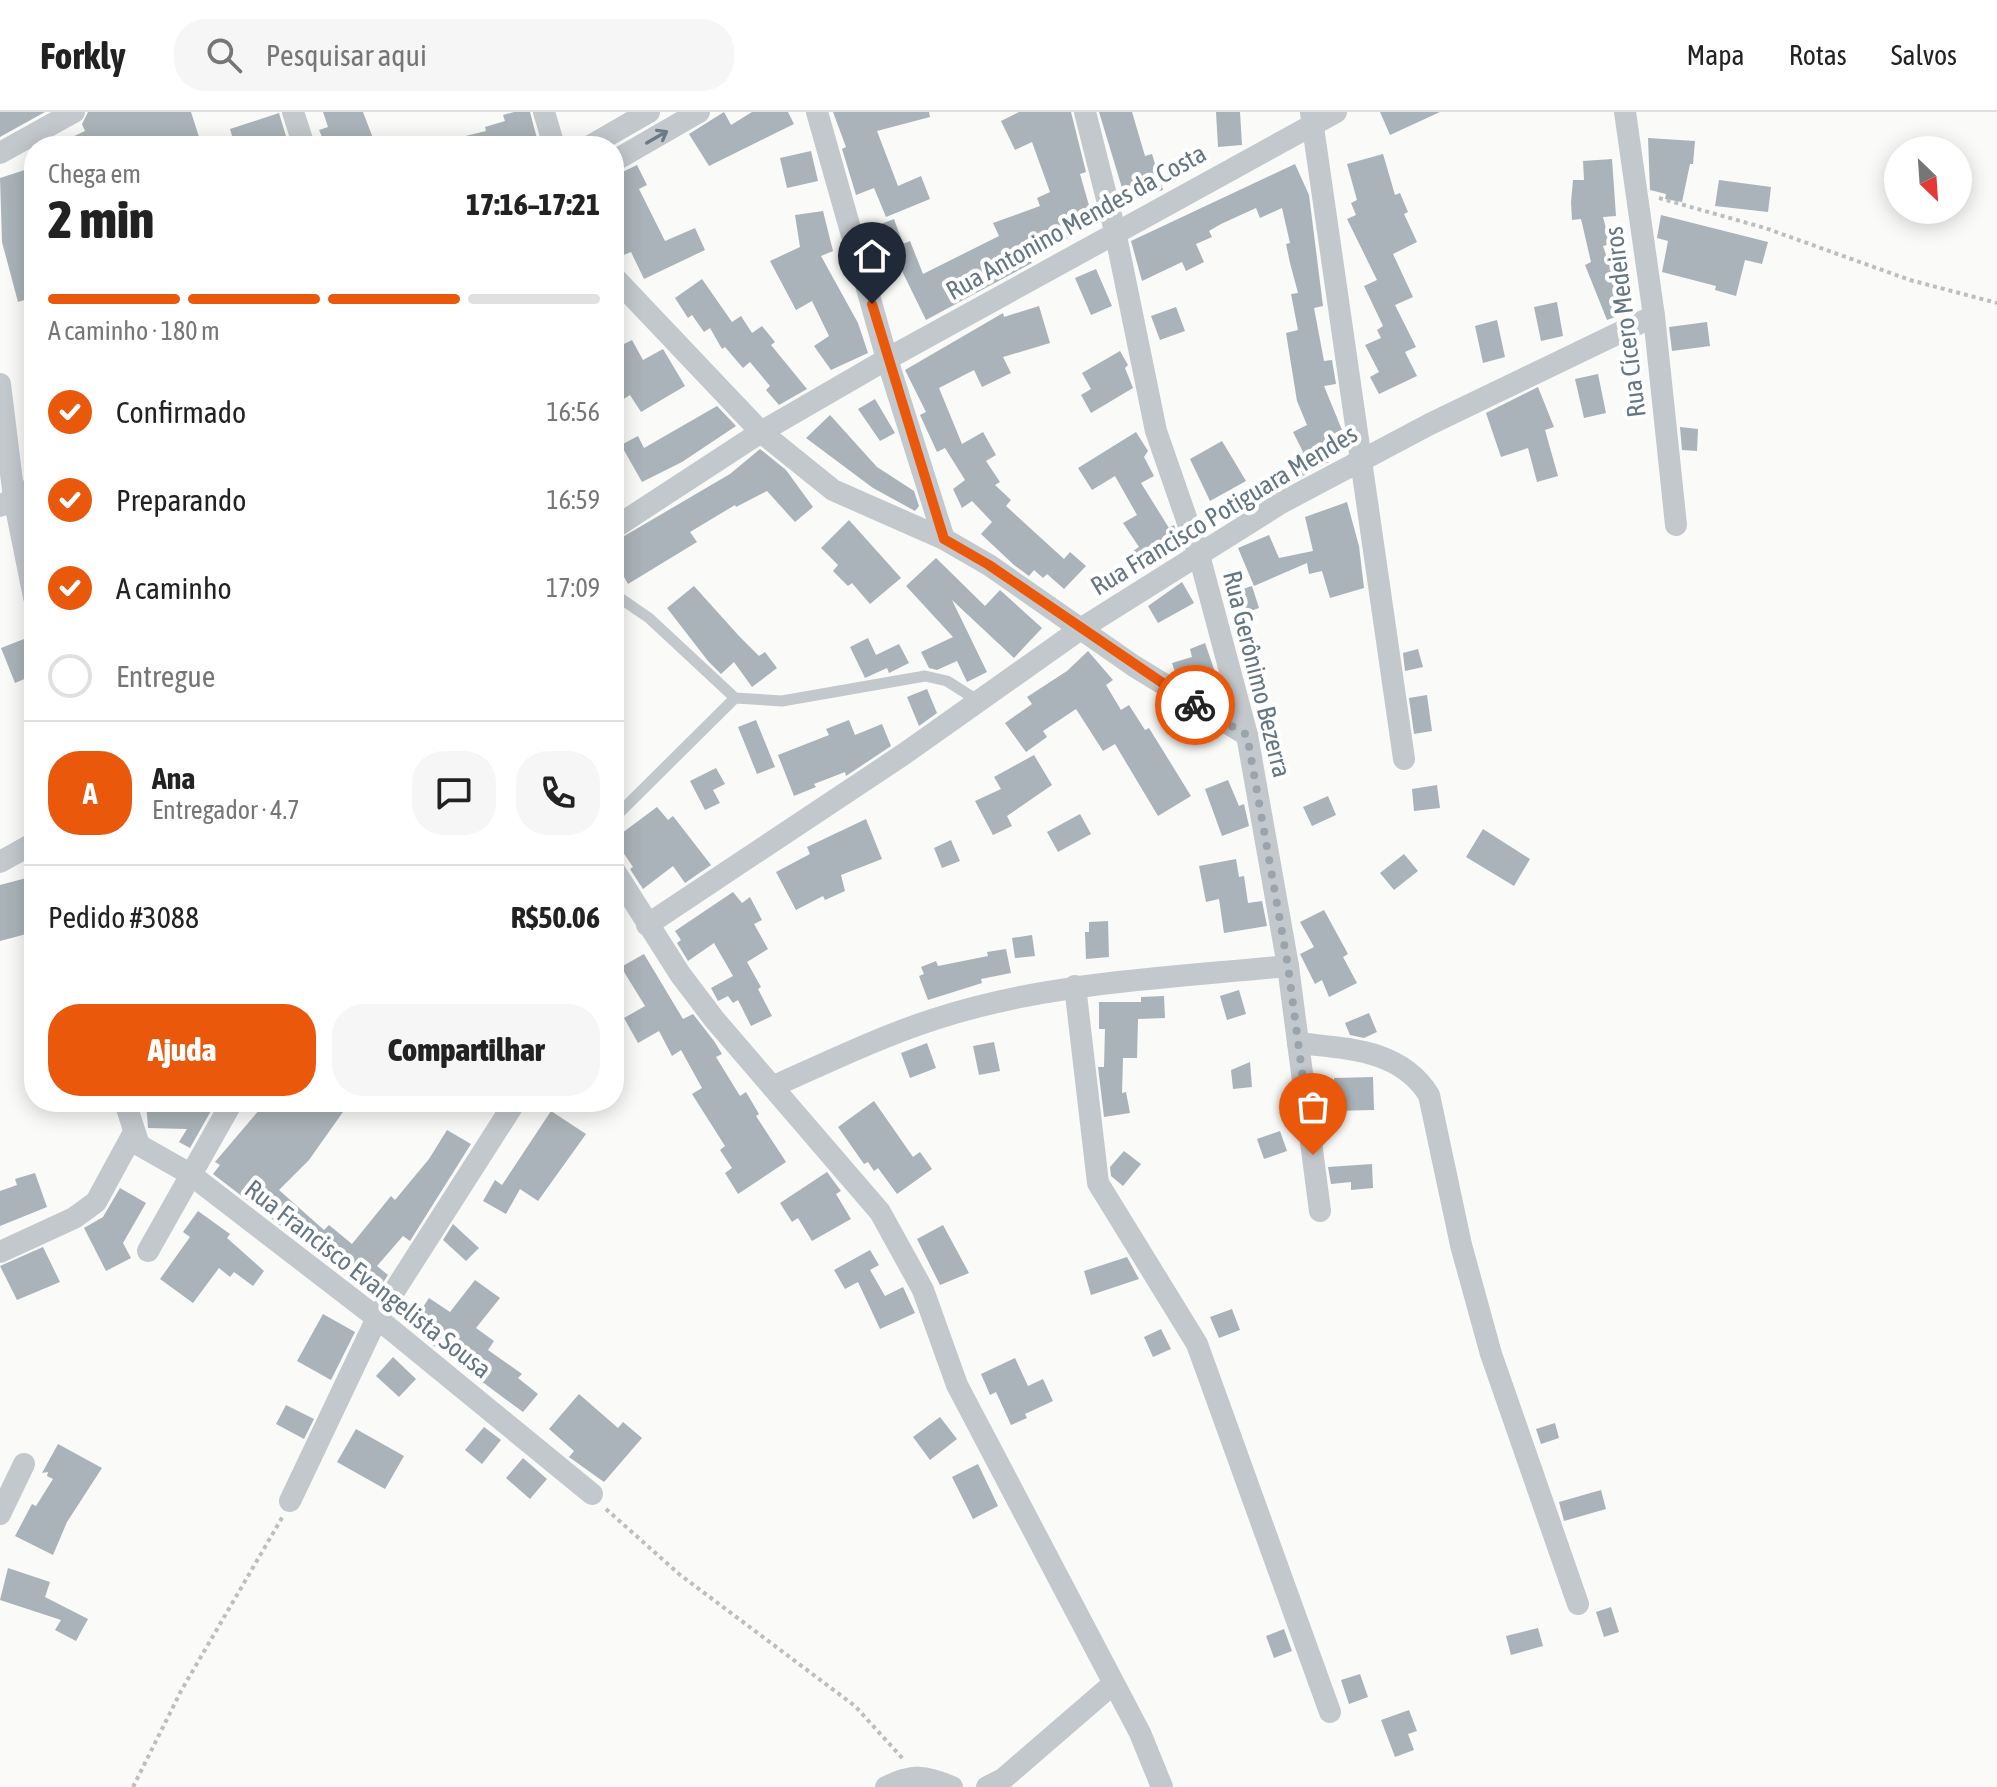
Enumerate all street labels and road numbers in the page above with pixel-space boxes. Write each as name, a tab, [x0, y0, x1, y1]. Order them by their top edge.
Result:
street label: Rua Antonino Mendes da Costa	[941, 138, 1211, 306]
street label: Rua Cícero Medeiros	[1598, 225, 1652, 419]
street label: Rua Francisco Potiguara Mendes	[1085, 419, 1363, 601]
street label: Rua Gerônimo Bezerra	[1217, 568, 1297, 780]
street label: Rua Francisco Evangelista Sousa	[239, 1174, 497, 1384]

